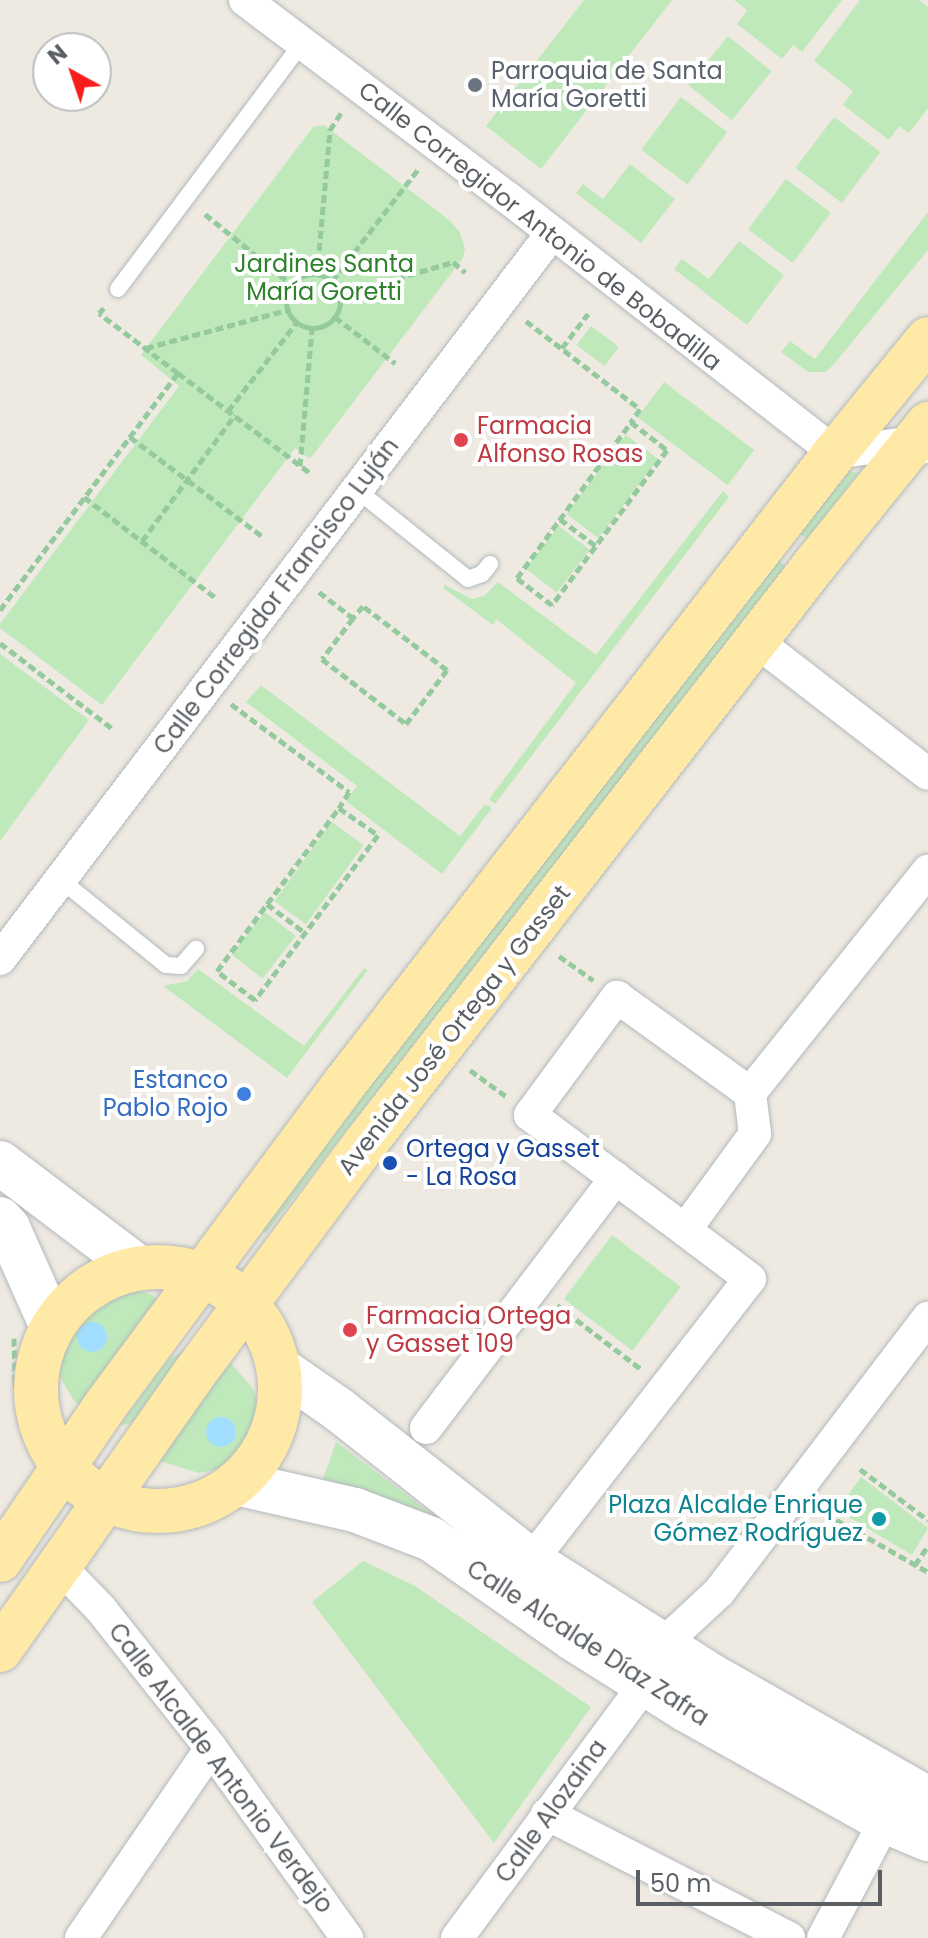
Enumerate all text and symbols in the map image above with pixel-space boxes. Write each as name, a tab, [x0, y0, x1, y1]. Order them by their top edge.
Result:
north arrow	[32, 32, 112, 112]
text: N	[41, 38, 74, 72]
place label: Parroquia de Santa María Goretti	[491, 57, 723, 113]
street label: Calle Corregidor Antonio de Bobadilla	[353, 75, 727, 377]
marker: Parroquia de Santa María Goretti	[466, 76, 484, 94]
park label: Jardines Santa María Goretti	[234, 250, 414, 306]
place label: Farmacia Alfonso Rosas	[477, 412, 643, 468]
marker: Farmacia Alfonso Rosas	[452, 431, 470, 449]
street label: Calle Corregidor Francisco Luján	[147, 432, 405, 760]
street label: Avenida José Ortega y Gasset	[332, 879, 576, 1181]
place label: Estanco Pablo Rojo	[103, 1066, 228, 1122]
marker: Estanco Pablo Rojo	[235, 1085, 253, 1103]
place label: Ortega y Gasset - La Rosa	[406, 1135, 600, 1191]
marker: Ortega y Gasset - La Rosa	[381, 1154, 399, 1172]
place label: Farmacia Ortega y Gasset 109	[366, 1302, 571, 1358]
marker: Farmacia Ortega y Gasset 109	[341, 1321, 359, 1339]
place label: Plaza Alcalde Enrique Gómez Rodríguez	[608, 1491, 863, 1547]
marker: Plaza Alcalde Enrique Gómez Rodríguez	[870, 1510, 888, 1528]
street label: Calle Alcalde Díaz Zafra	[462, 1554, 714, 1732]
street label: Calle Alcalde Antonio Verdejo	[103, 1617, 339, 1919]
street label: Calle Alozaina	[489, 1734, 613, 1888]
scale bar	[640, 1854, 886, 1904]
text: 50 m	[650, 1867, 711, 1900]

